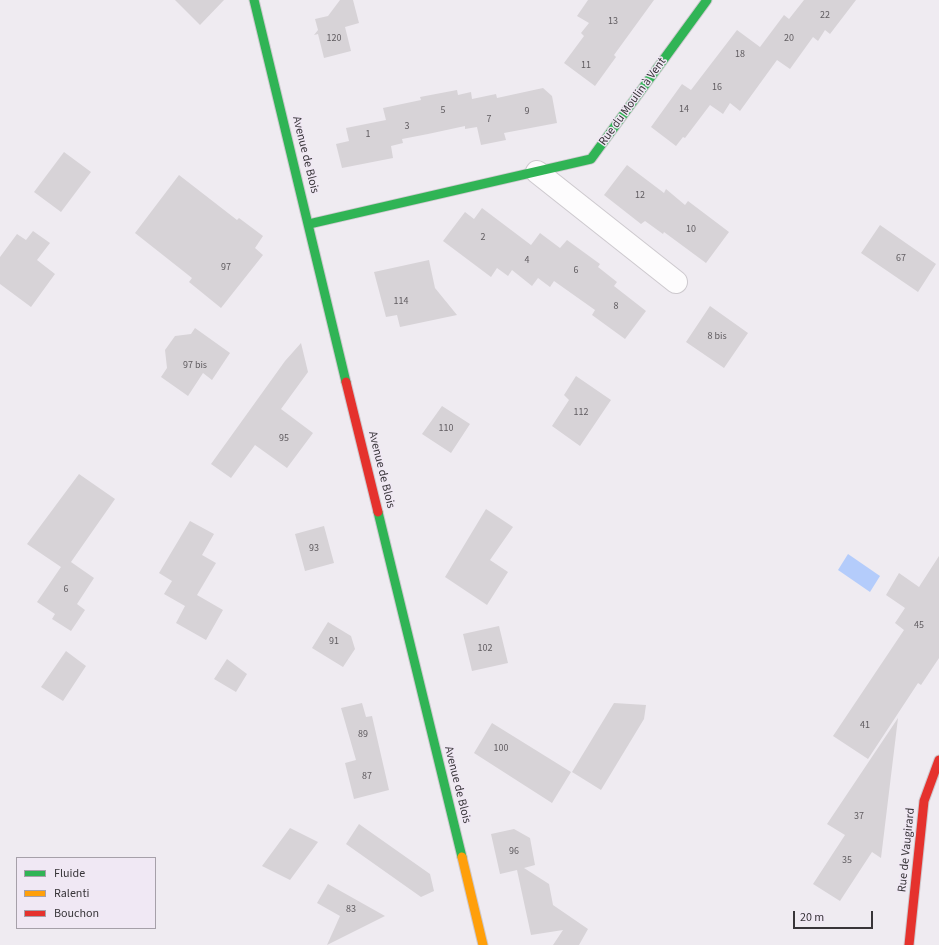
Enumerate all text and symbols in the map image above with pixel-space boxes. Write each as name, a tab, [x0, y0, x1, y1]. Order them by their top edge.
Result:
house number: 22	[820, 10, 830, 22]
house number: 13	[608, 16, 618, 28]
house number: 120	[327, 33, 341, 45]
house number: 20	[784, 33, 794, 45]
house number: 18	[735, 49, 745, 61]
street label: Rue du Moulin à Vent	[596, 55, 670, 149]
house number: 11	[581, 60, 591, 72]
house number: 16	[712, 82, 722, 94]
house number: 14	[679, 104, 689, 116]
house number: 5	[441, 105, 445, 117]
house number: 9	[525, 106, 529, 118]
house number: 7	[487, 114, 491, 126]
street label: Avenue de Blois	[288, 115, 322, 195]
house number: 3	[405, 121, 409, 133]
house number: 1	[366, 129, 370, 141]
house number: 12	[635, 190, 645, 202]
house number: 10	[686, 224, 696, 236]
house number: 2	[481, 232, 485, 244]
house number: 67	[896, 253, 906, 265]
house number: 4	[525, 255, 529, 267]
house number: 97	[221, 262, 231, 274]
house number: 6	[574, 265, 578, 277]
house number: 114	[394, 296, 408, 308]
house number: 8	[614, 301, 618, 313]
house number: 8 bis	[707, 331, 727, 343]
house number: 97 bis	[183, 360, 207, 372]
house number: 112	[574, 407, 588, 419]
house number: 110	[439, 423, 453, 435]
street label: Avenue de Blois	[364, 430, 398, 510]
house number: 95	[279, 433, 289, 445]
house number: 93	[309, 543, 319, 555]
house number: 6	[64, 584, 68, 596]
house number: 45	[914, 620, 924, 632]
house number: 91	[329, 636, 339, 648]
house number: 102	[478, 643, 492, 655]
house number: 41	[860, 720, 870, 732]
house number: 89	[358, 729, 368, 741]
house number: 100	[494, 743, 508, 755]
street label: Avenue de Blois	[440, 745, 474, 825]
house number: 87	[362, 771, 372, 783]
street label: Rue de Vaugirard	[895, 807, 919, 893]
house number: 37	[854, 811, 864, 823]
house number: 96	[509, 846, 519, 858]
house number: 35	[842, 855, 852, 867]
legend	[16, 857, 156, 929]
text: Fluide	[54, 865, 85, 882]
text: Ralenti	[54, 885, 89, 902]
scale bar	[795, 903, 875, 929]
house number: 83	[346, 904, 356, 916]
text: Bouchon	[54, 905, 99, 922]
text: 20 m	[800, 909, 824, 926]

